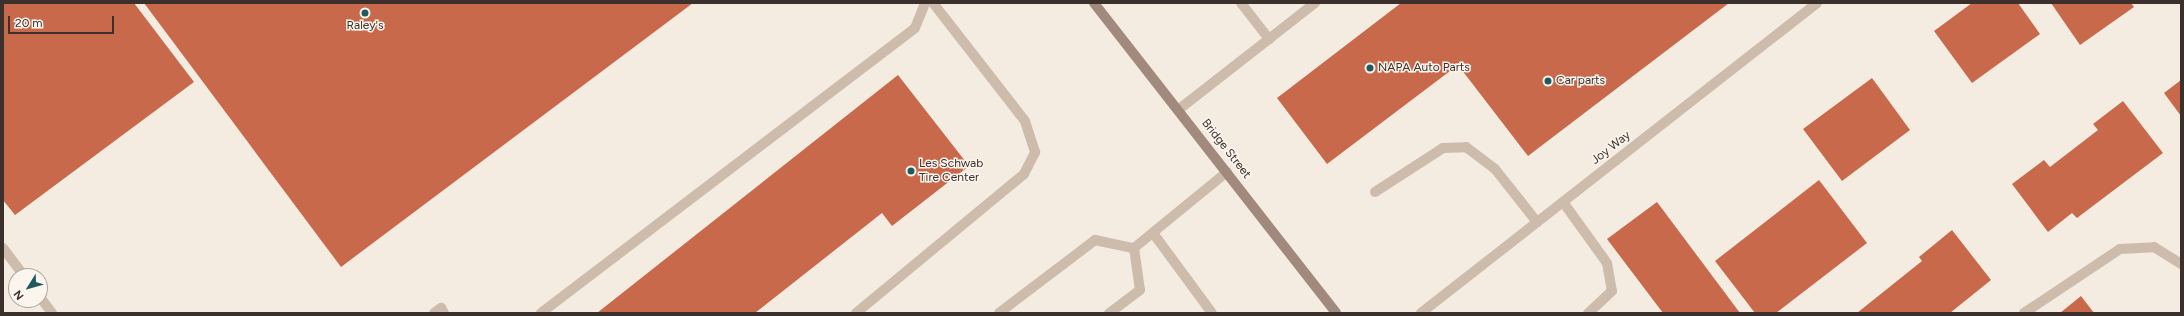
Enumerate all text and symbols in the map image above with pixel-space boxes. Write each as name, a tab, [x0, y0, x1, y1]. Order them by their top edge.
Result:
scale bar	[10, 8, 116, 34]
marker: Raley's	[360, 8, 370, 18]
text: 20 m	[15, 16, 43, 30]
place label: Raley's	[347, 19, 383, 33]
place label: NAPA Auto Parts	[1378, 61, 1470, 75]
marker: NAPA Auto Parts	[1365, 63, 1375, 73]
place label: Car parts	[1556, 74, 1605, 88]
marker: Car parts	[1543, 76, 1553, 86]
street label: Bridge Street	[1198, 116, 1254, 182]
street label: Joy Way	[1589, 128, 1633, 168]
place label: Les Schwab Tire Center	[919, 157, 983, 185]
marker: Les Schwab Tire Center	[906, 166, 916, 176]
north arrow	[8, 268, 48, 308]
text: N	[11, 288, 27, 302]

